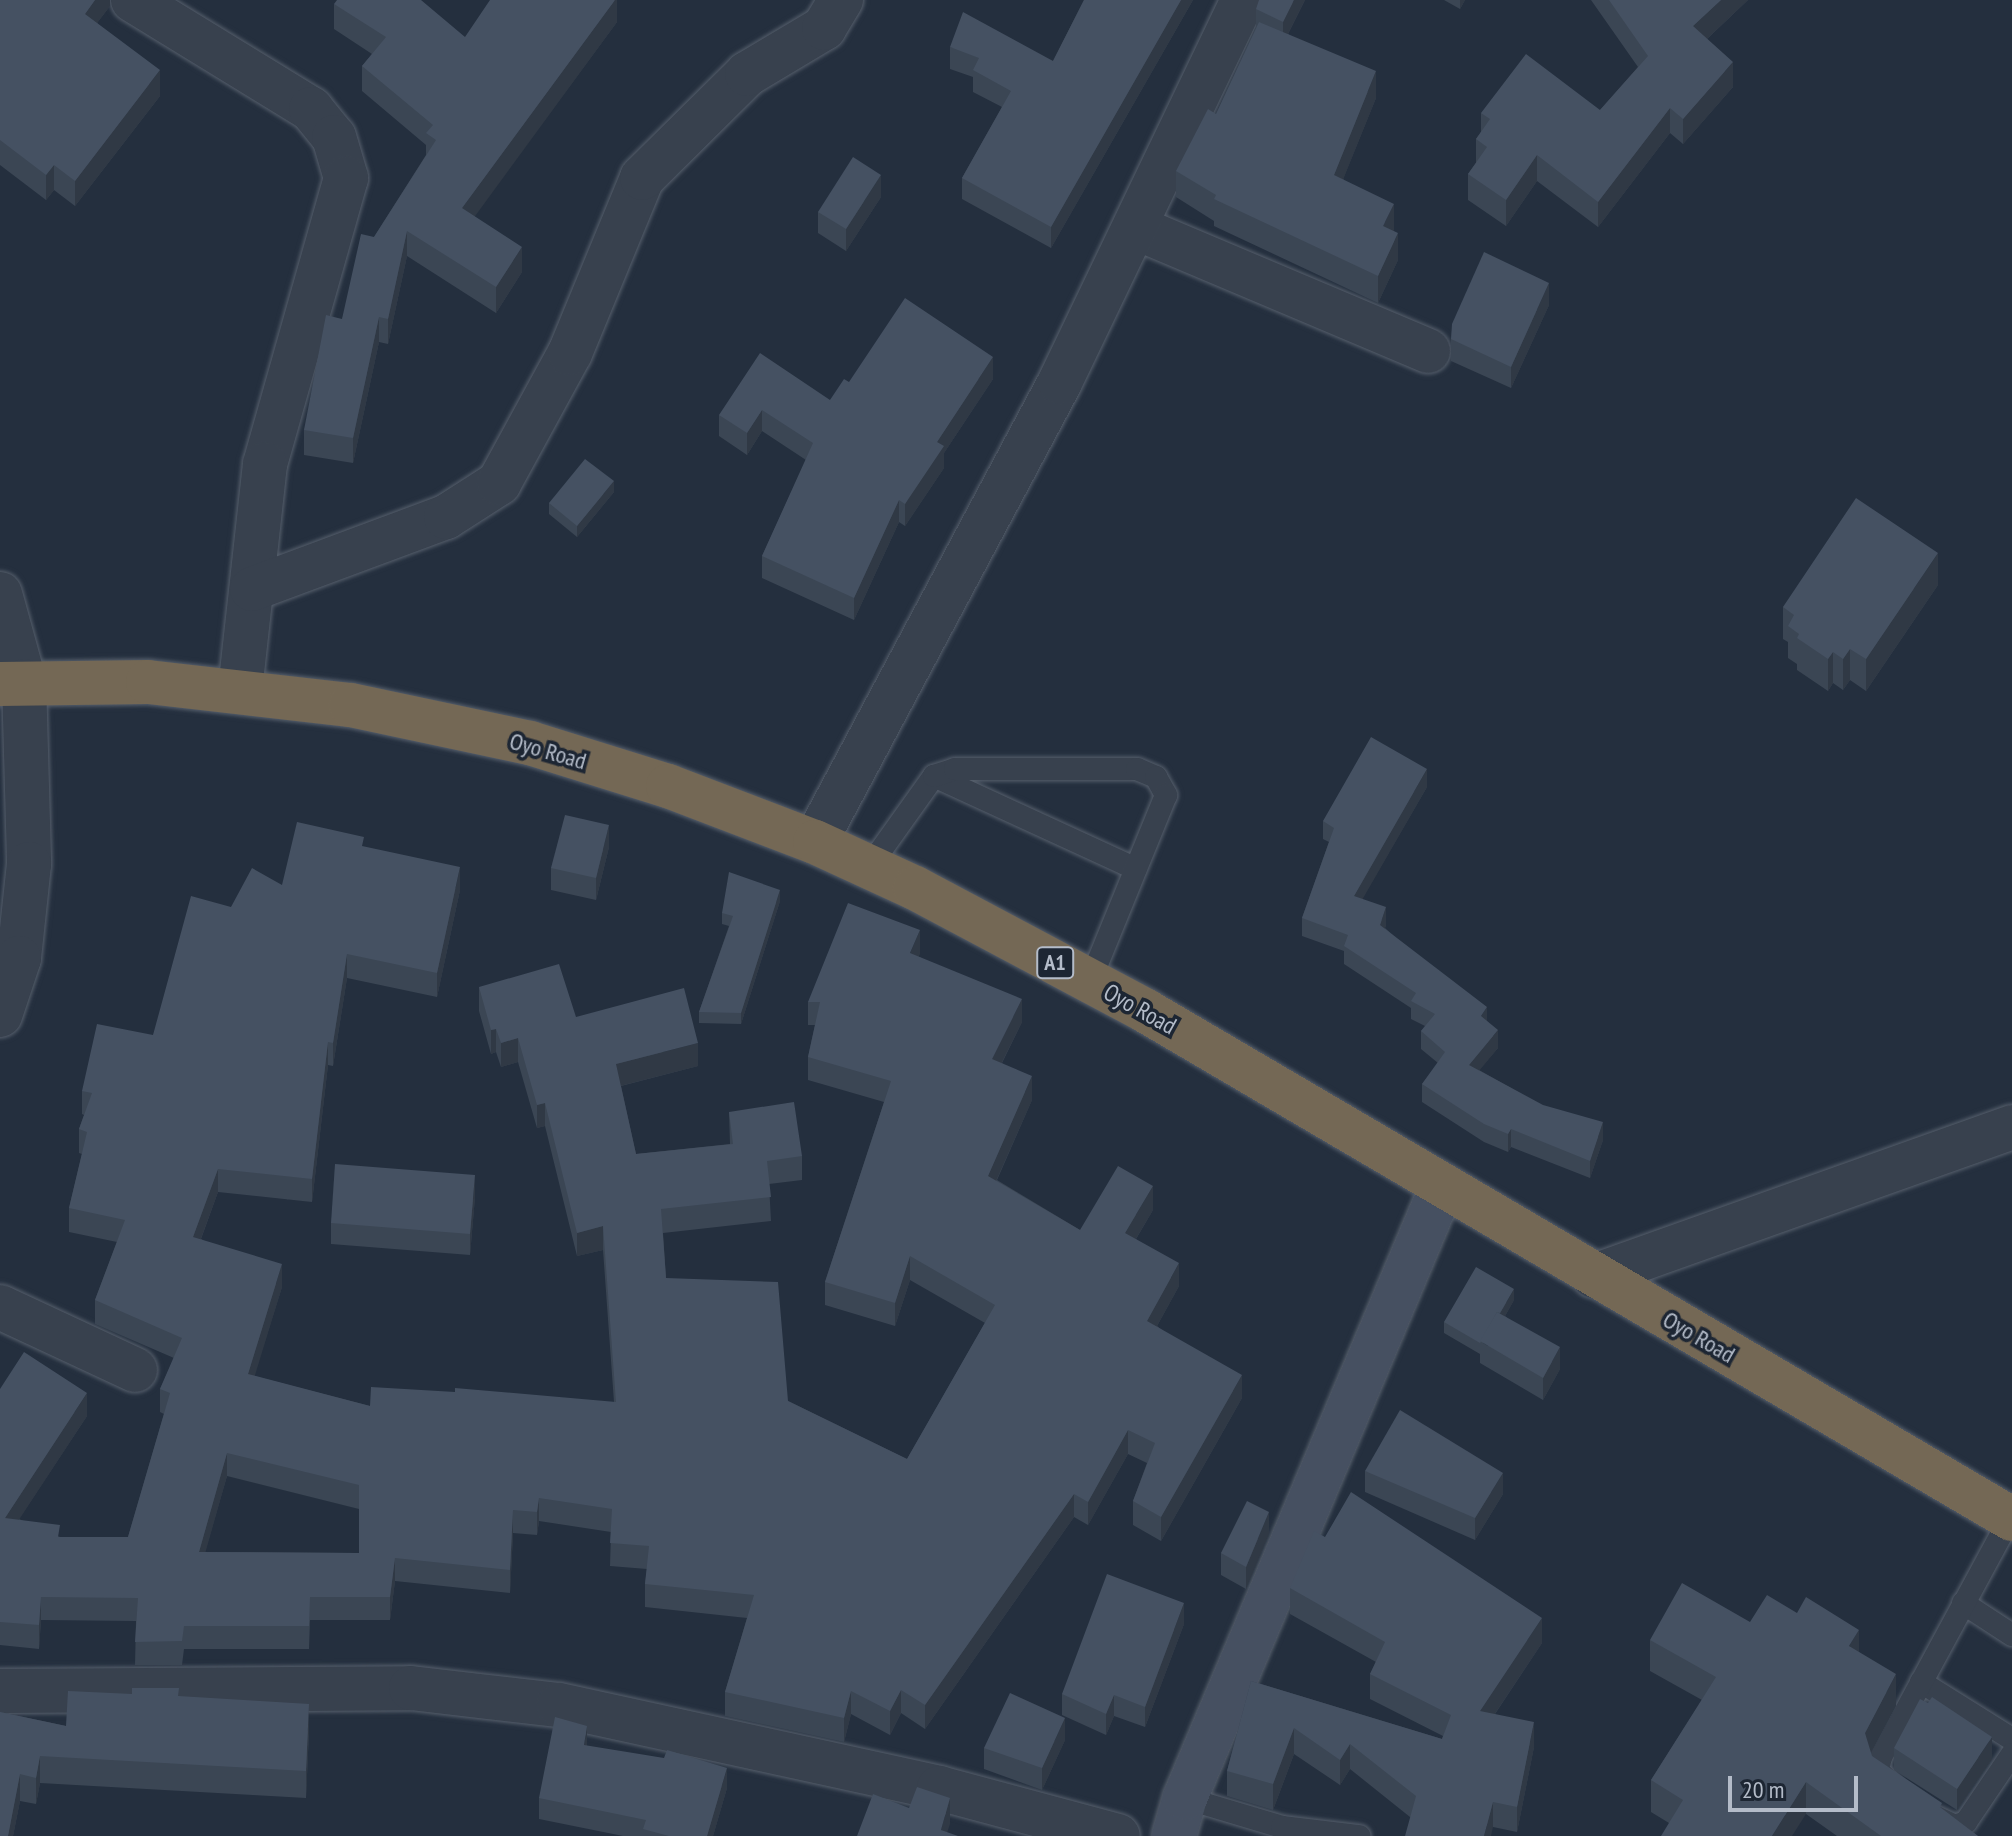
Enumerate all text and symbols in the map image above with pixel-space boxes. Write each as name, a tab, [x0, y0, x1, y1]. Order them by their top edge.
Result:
street label: Oyo Road	[506, 726, 590, 776]
road number: A1	[1035, 945, 1075, 981]
street label: Oyo Road	[1099, 977, 1181, 1041]
street label: Oyo Road	[1658, 1305, 1740, 1369]
scale bar	[1732, 1760, 1862, 1810]
text: 20 m	[1742, 1774, 1784, 1805]

